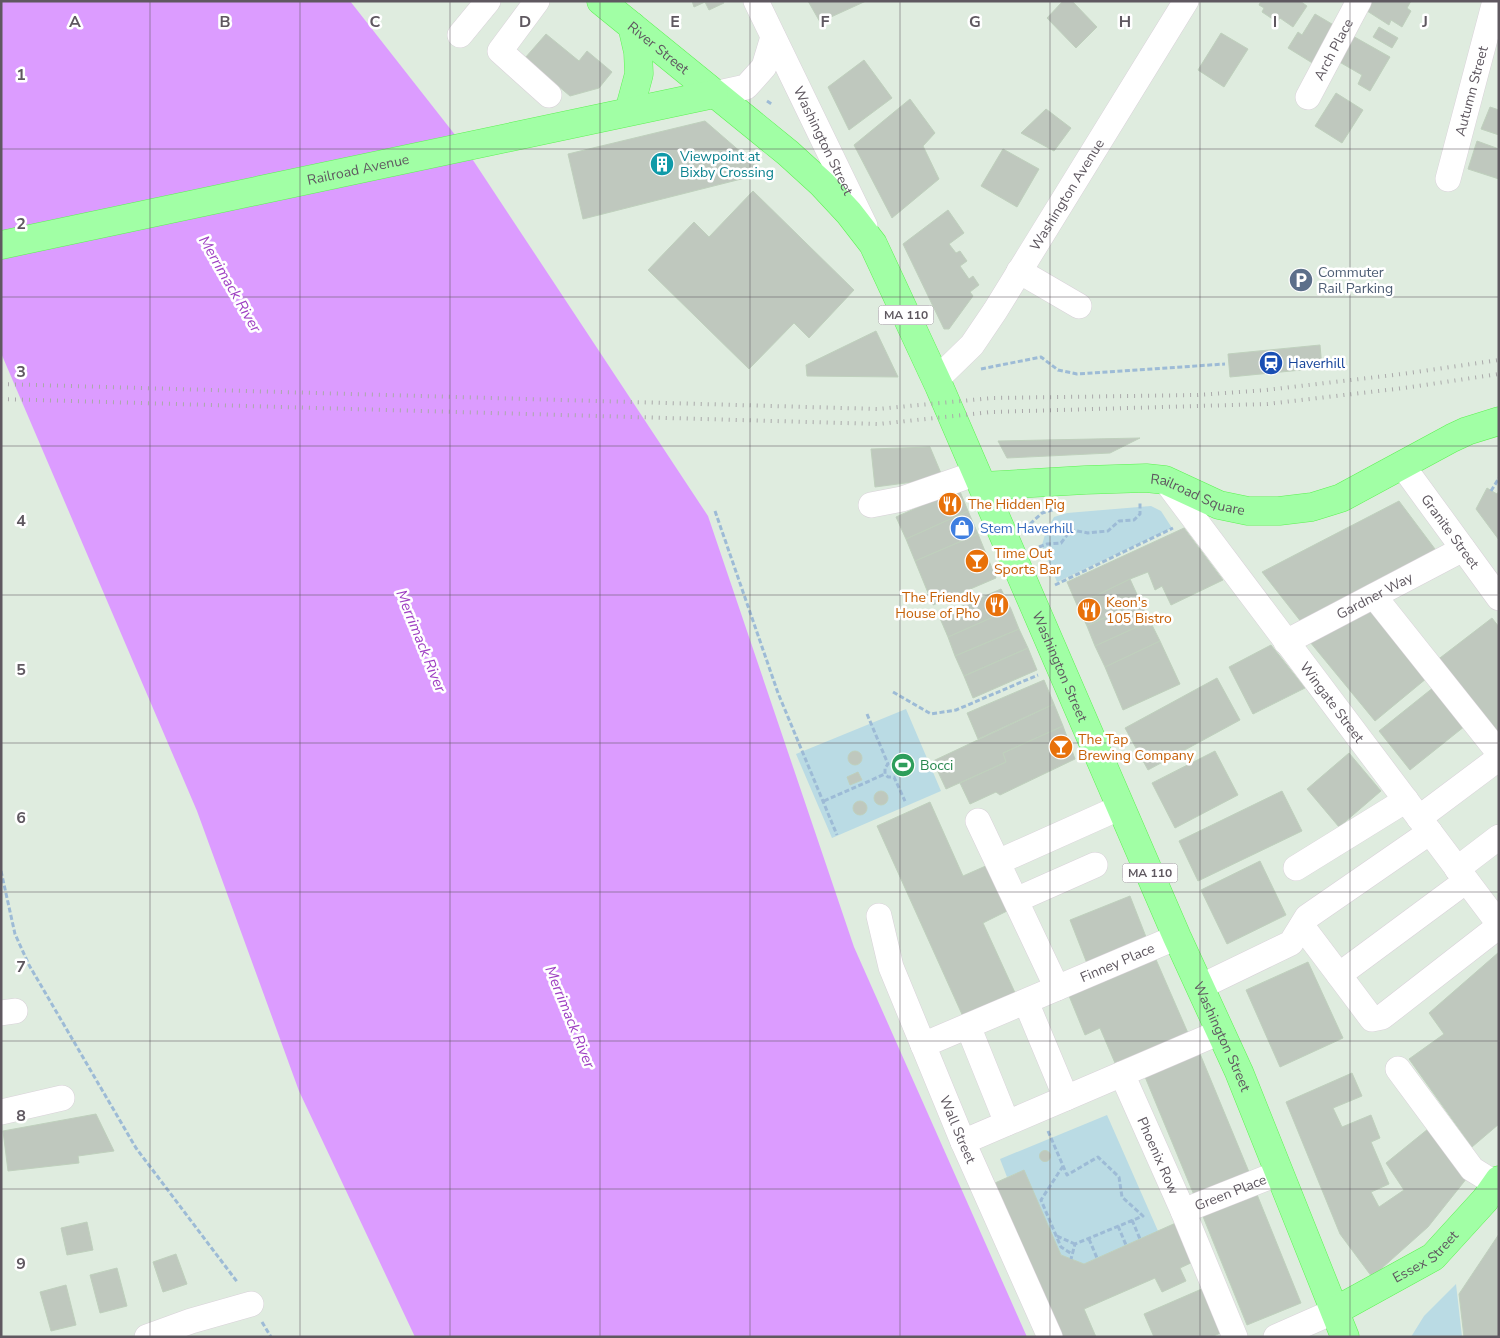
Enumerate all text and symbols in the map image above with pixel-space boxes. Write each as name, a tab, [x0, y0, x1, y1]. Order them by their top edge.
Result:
text: A	[69, 11, 81, 33]
text: B	[219, 11, 231, 33]
text: C	[370, 11, 381, 33]
text: D	[519, 11, 531, 33]
text: E	[670, 11, 680, 33]
text: F	[821, 11, 830, 33]
text: G	[969, 11, 981, 33]
text: H	[1119, 11, 1131, 33]
text: I	[1273, 11, 1277, 33]
text: J	[1421, 11, 1428, 33]
street label: Arch Place	[1310, 15, 1358, 84]
street label: River Street	[623, 17, 693, 79]
street label: Autumn Street	[1451, 44, 1493, 138]
text: 1	[16, 64, 26, 86]
street label: Washington Street	[789, 83, 858, 198]
street label: Washington Avenue	[1025, 135, 1109, 254]
place label: Viewpoint at Bixby Crossing	[679, 147, 774, 182]
street label: Railroad Avenue	[305, 150, 411, 190]
building icon: Viewpoint at Bixby Crossing	[649, 151, 675, 177]
text: 2	[16, 213, 26, 235]
water label: Merrimack River	[194, 232, 266, 337]
place label: Commuter Rail Parking	[1318, 263, 1393, 298]
parking icon: Commuter Rail Parking	[1288, 267, 1314, 293]
road number: MA 110	[878, 306, 934, 324]
station icon: Haverhill	[1258, 350, 1284, 376]
place label: Haverhill	[1288, 354, 1346, 373]
text: 3	[16, 361, 26, 383]
street label: Railroad Square	[1149, 470, 1247, 520]
street label: Granite Street	[1416, 490, 1484, 573]
restaurant icon: The Hidden Pig	[937, 491, 963, 517]
place label: The Hidden Pig	[968, 495, 1065, 514]
text: 4	[16, 510, 26, 532]
shop icon: Stem Haverhill	[949, 515, 975, 541]
place label: Stem Haverhill	[980, 519, 1074, 538]
place label: Time Out Sports Bar	[994, 544, 1061, 579]
bar icon: Time Out Sports Bar	[964, 548, 990, 574]
street label: Gardner Way	[1333, 568, 1417, 624]
water label: Merrimack River	[391, 587, 451, 696]
place label: The Friendly House of Pho	[895, 588, 981, 623]
restaurant icon: The Friendly House of Pho	[984, 592, 1010, 618]
place label: Keon's 105 Bistro	[1106, 593, 1172, 628]
restaurant icon: Keon's 105 Bistro	[1076, 597, 1102, 623]
street label: Washington Street	[1027, 609, 1092, 725]
street label: Wingate Street	[1295, 658, 1368, 747]
text: 5	[16, 659, 26, 681]
place label: The Tap Brewing Company	[1078, 730, 1195, 765]
bar icon: The Tap Brewing Company	[1048, 734, 1074, 760]
sports icon: Bocci	[890, 752, 916, 778]
place label: Bocci	[920, 756, 953, 775]
text: 6	[16, 807, 26, 829]
road number: MA 110	[1122, 864, 1178, 882]
street label: Finney Place	[1077, 939, 1158, 987]
text: 7	[16, 956, 26, 978]
water label: Merrimack River	[540, 963, 600, 1072]
street label: Washington Street	[1189, 979, 1255, 1094]
street label: Wall Street	[935, 1093, 980, 1167]
text: 8	[16, 1105, 26, 1127]
street label: Phoenix Row	[1132, 1114, 1184, 1198]
street label: Green Place	[1192, 1170, 1269, 1215]
street label: Essex Street	[1389, 1226, 1463, 1287]
text: 9	[16, 1253, 26, 1275]

